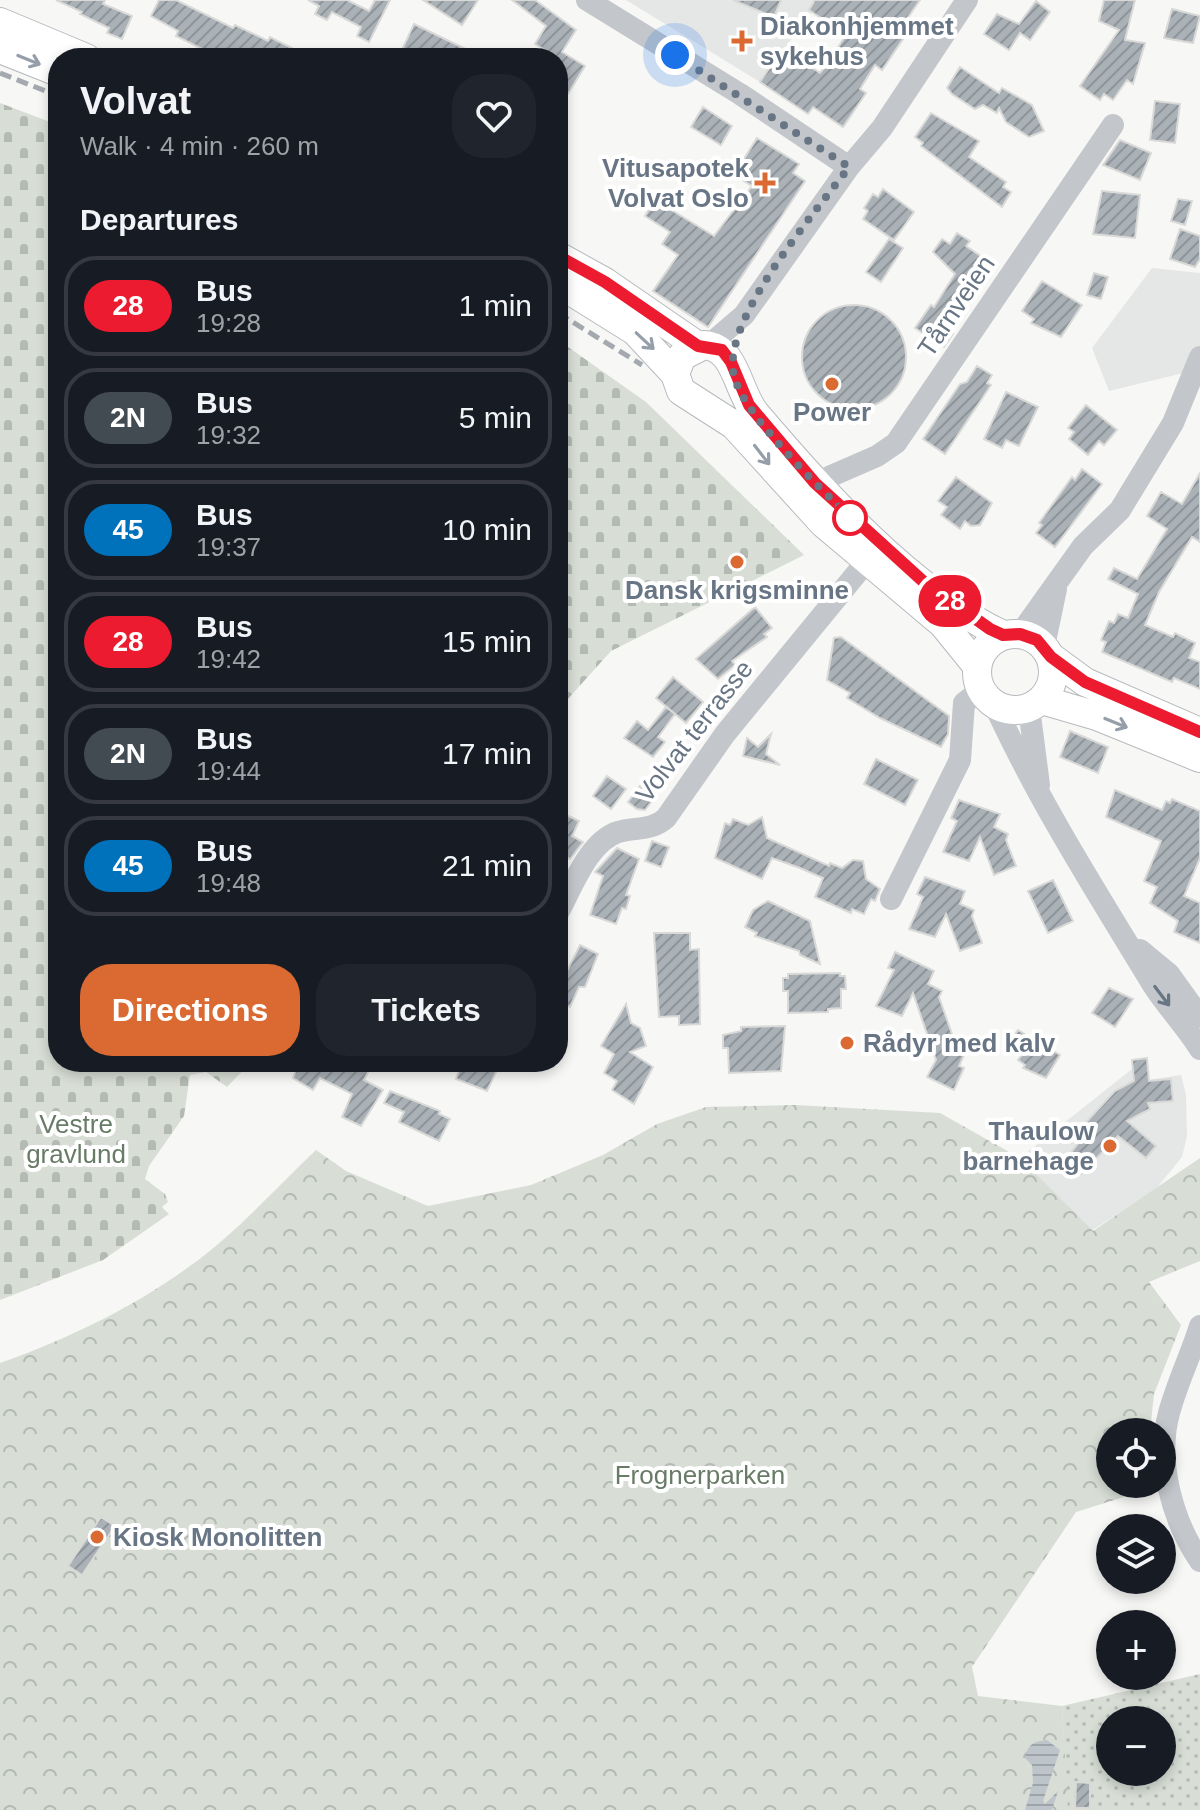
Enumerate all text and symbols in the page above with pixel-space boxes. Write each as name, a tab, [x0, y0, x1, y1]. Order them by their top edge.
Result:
place label: Diakonhjemmet sykehus	[760, 11, 954, 71]
marker: Diakonhjemmet sykehus	[731, 30, 753, 52]
your location	[655, 35, 695, 75]
one-way arrow	[16, 54, 41, 69]
button: heart	[452, 74, 536, 158]
text: Volvat	[80, 80, 191, 122]
text: Walk · 4 min · 260 m	[80, 131, 319, 161]
place label: Vitusapotek Volvat Oslo	[602, 153, 750, 213]
marker: Vitusapotek Volvat Oslo	[756, 174, 774, 192]
text: Departures	[80, 203, 238, 236]
street label: Tårnveien	[911, 250, 1001, 362]
text: Bus	[196, 274, 253, 307]
text: 1 min	[459, 289, 532, 322]
text: 28	[112, 290, 144, 321]
text: 19:28	[196, 308, 261, 338]
one-way arrow	[635, 332, 655, 351]
marker: Power	[823, 375, 841, 393]
text: Bus	[196, 386, 253, 419]
place label: Power	[793, 397, 871, 427]
text: 5 min	[459, 401, 532, 434]
text: 2N	[110, 402, 146, 433]
text: 19:32	[196, 420, 261, 450]
one-way arrow	[754, 444, 771, 465]
text: Bus	[196, 498, 253, 531]
unlabelled marker	[833, 501, 867, 535]
text: 10 min	[442, 513, 532, 546]
text: 45	[112, 514, 144, 545]
text: 19:37	[196, 532, 261, 562]
marker: Dansk krigsminne	[728, 553, 746, 571]
place label: Dansk krigsminne	[625, 575, 849, 605]
line badge: 28	[914, 575, 986, 627]
text: 28	[934, 585, 966, 616]
text: Bus	[196, 610, 253, 643]
text: 15 min	[442, 625, 532, 658]
text: 28	[112, 626, 144, 657]
text: 19:42	[196, 644, 261, 674]
street label: Volvat terrasse	[629, 654, 759, 808]
one-way arrow	[1103, 717, 1128, 732]
text: Bus	[196, 722, 253, 755]
text: 17 min	[442, 737, 532, 770]
text: 2N	[110, 738, 146, 769]
text: 19:44	[196, 756, 261, 786]
text: Bus	[196, 834, 253, 867]
text: 21 min	[442, 849, 532, 882]
text: 45	[112, 850, 144, 881]
text: 19:48	[196, 868, 261, 898]
button: Directions	[80, 964, 300, 1056]
button: Tickets	[316, 964, 536, 1056]
one-way arrow	[1154, 985, 1170, 1007]
place label: Rådyr med kalv	[863, 1028, 1056, 1058]
marker: Rådyr med kalv	[838, 1034, 856, 1052]
park label: Vestre gravlund	[26, 1109, 126, 1169]
place label: Thaulow barnehage	[963, 1116, 1095, 1176]
marker: Thaulow barnehage	[1101, 1137, 1119, 1155]
map controls	[1096, 1418, 1176, 1786]
button: locate	[1096, 1418, 1176, 1498]
park label: Frognerparken	[615, 1460, 785, 1490]
button: layers	[1096, 1514, 1176, 1594]
place label: Kiosk Monolitten	[113, 1522, 322, 1552]
marker: Kiosk Monolitten	[88, 1528, 106, 1546]
button: +	[1096, 1610, 1176, 1690]
button: −	[1096, 1706, 1176, 1786]

